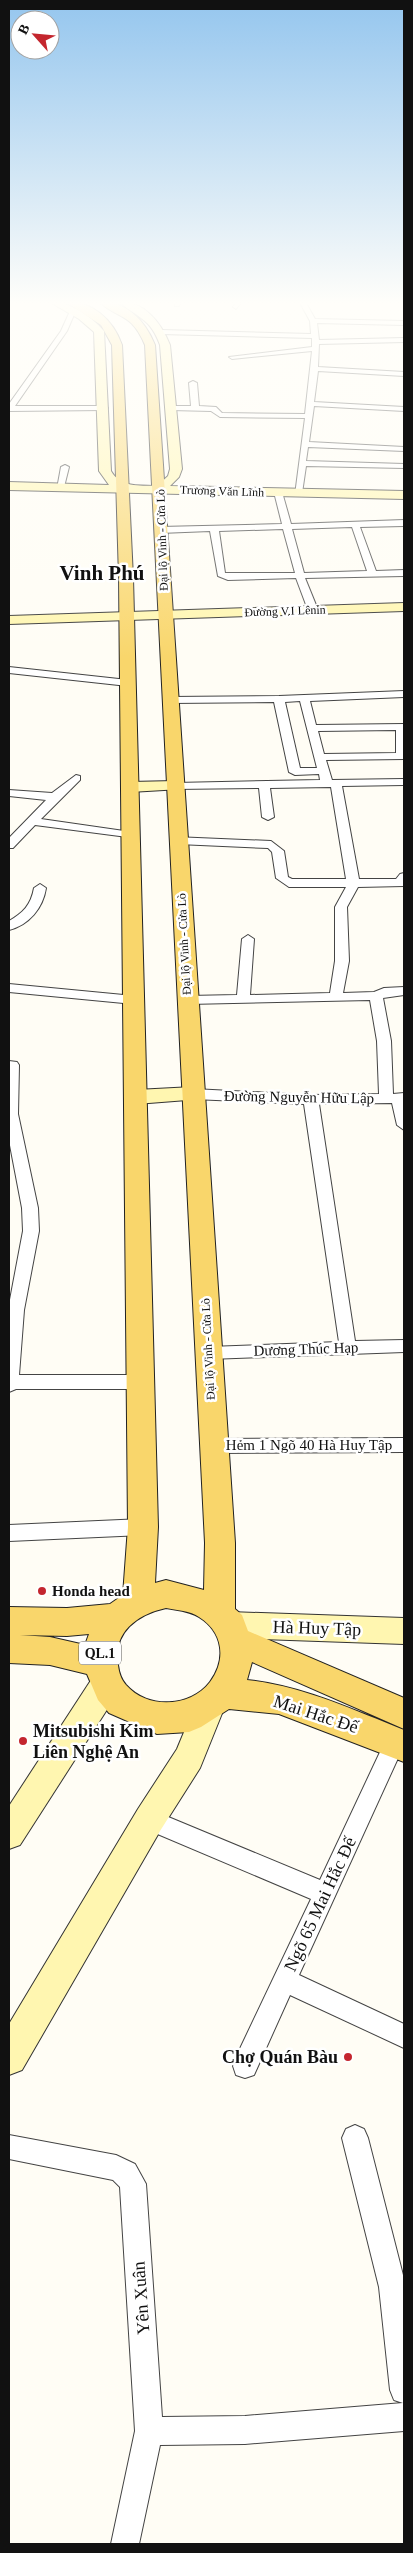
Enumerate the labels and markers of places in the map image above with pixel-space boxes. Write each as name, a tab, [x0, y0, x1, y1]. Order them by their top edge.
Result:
place label: Honda head	[52, 1583, 131, 1599]
marker: Honda head	[36, 1585, 48, 1597]
place label: Mitsubishi Kim Liên Nghệ An	[33, 1721, 154, 1762]
marker: Mitsubishi Kim Liên Nghệ An	[17, 1735, 29, 1747]
place label: Chợ Quán Bàu	[222, 2047, 338, 2067]
marker: Chợ Quán Bàu	[342, 2051, 354, 2063]

